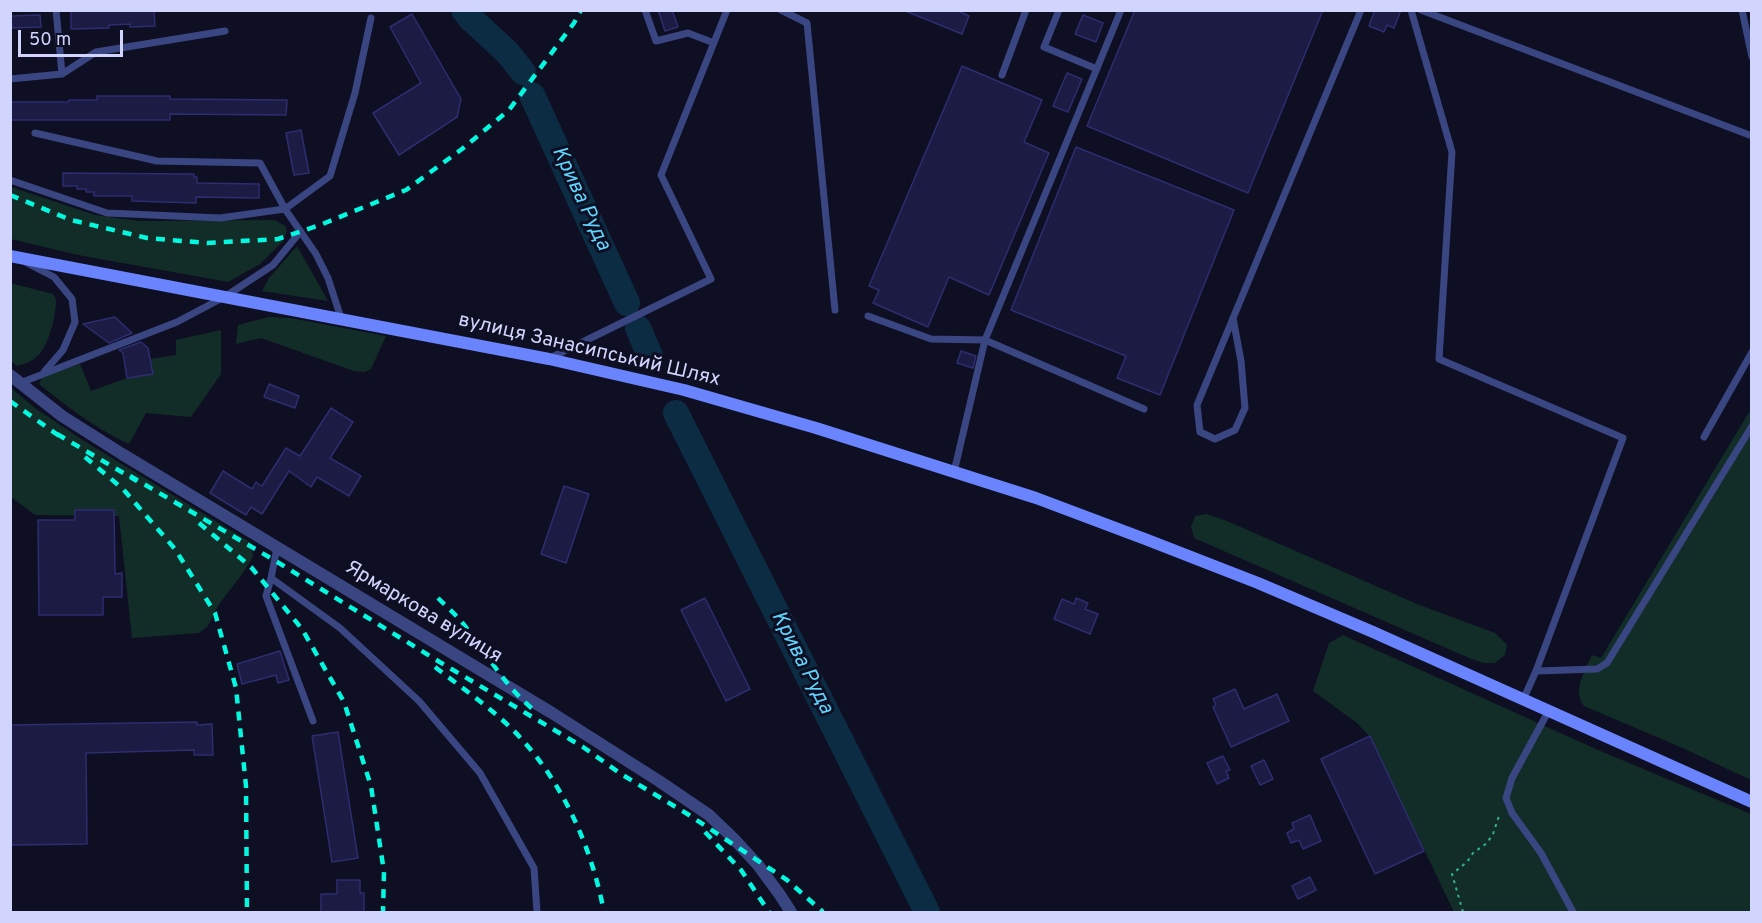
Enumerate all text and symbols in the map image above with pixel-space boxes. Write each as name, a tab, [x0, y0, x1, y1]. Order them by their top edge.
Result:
scale bar	[21, 18, 126, 56]
text: 50 m	[29, 29, 71, 52]
water label: Крива Руда	[545, 143, 615, 255]
street label: вулиця Занасипський Шлях	[456, 309, 722, 393]
street label: Ярмаркова вулиця	[340, 557, 506, 669]
water label: Крива Руда	[764, 607, 838, 719]

